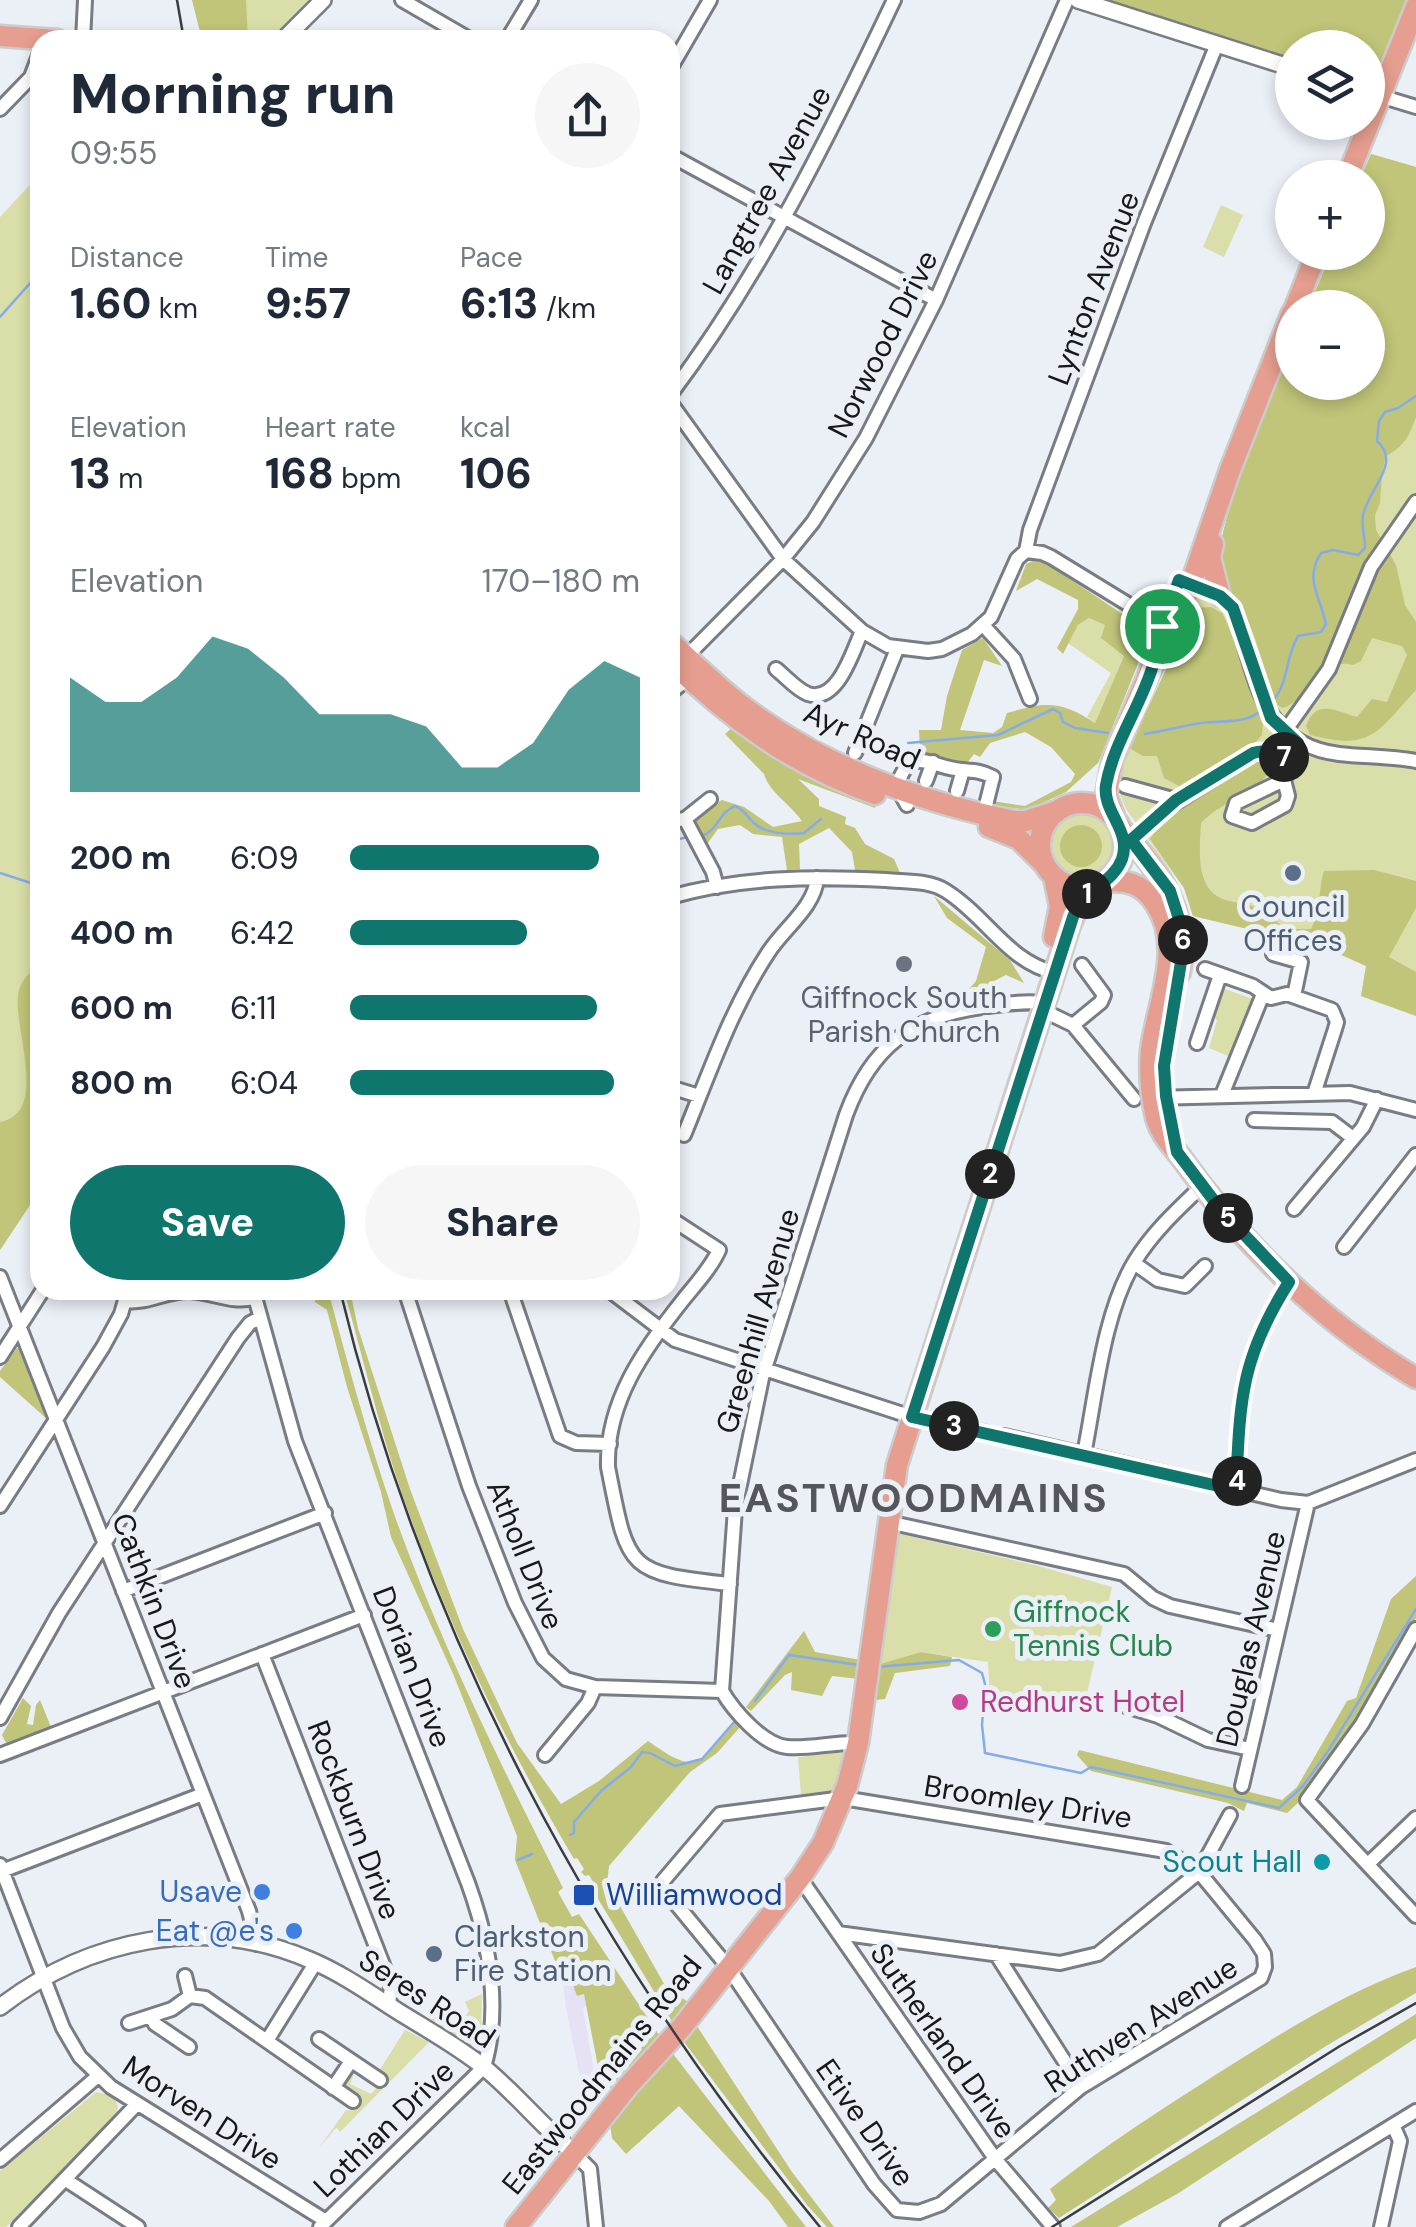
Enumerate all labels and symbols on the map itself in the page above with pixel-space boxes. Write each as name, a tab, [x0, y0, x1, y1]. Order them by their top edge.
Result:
street label: Langtree Avenue	[693, 79, 840, 301]
street label: Lynton Avenue	[1039, 186, 1148, 390]
street label: Norwood Drive	[819, 243, 947, 444]
pin	[1120, 584, 1205, 669]
street label: Ayr Road	[798, 693, 927, 779]
pin: 7	[1259, 732, 1309, 782]
marker: Council Offices	[1282, 862, 1304, 884]
pin: 1	[1062, 869, 1112, 919]
place label: Council Offices	[1241, 887, 1345, 960]
pin: 6	[1158, 915, 1208, 965]
marker: Giffnock South Parish Church	[893, 953, 915, 975]
place label: Giffnock South Parish Church	[801, 978, 1008, 1051]
pin: 2	[965, 1149, 1015, 1199]
pin: 5	[1203, 1193, 1253, 1243]
street label: Greenhill Avenue	[707, 1204, 808, 1438]
pin: 3	[929, 1401, 979, 1451]
pin: 4	[1212, 1456, 1262, 1506]
district label: EASTWOODMAINS	[719, 1472, 1109, 1524]
street label: Atholl Drive	[478, 1474, 573, 1635]
street label: Cathkin Drive	[103, 1507, 206, 1694]
street label: Douglas Avenue	[1207, 1527, 1294, 1751]
street label: Dorian Drive	[364, 1581, 461, 1753]
place label: Giffnock Tennis Club	[1013, 1592, 1173, 1665]
marker: Giffnock Tennis Club	[982, 1618, 1004, 1640]
place label: Redhurst Hotel	[980, 1682, 1185, 1721]
marker: Redhurst Hotel	[949, 1691, 971, 1713]
street label: Rockburn Drive	[299, 1715, 410, 1925]
street label: Broomley Drive	[921, 1766, 1135, 1837]
place label: Scout Hall	[1163, 1842, 1302, 1881]
marker: Scout Hall	[1311, 1851, 1333, 1873]
place label: Usave	[159, 1872, 242, 1911]
place label: Williamwood	[606, 1875, 783, 1914]
marker: Usave	[251, 1881, 273, 1903]
marker: Williamwood	[571, 1882, 597, 1908]
place label: Eat @e's	[156, 1911, 274, 1950]
place label: Clarkston Fire Station	[454, 1917, 612, 1990]
marker: Eat @e's	[283, 1920, 305, 1942]
street label: Sutherland Drive	[862, 1935, 1025, 2146]
street label: Seres Road	[352, 1940, 503, 2057]
marker: Clarkston Fire Station	[423, 1943, 445, 1965]
street label: Eastwoodmains Road	[493, 1947, 710, 2202]
street label: Ruthven Avenue	[1037, 1948, 1245, 2102]
street label: Morven Drive	[115, 2047, 289, 2179]
street label: Etive Drive	[807, 2051, 924, 2194]
street label: Lothian Drive	[305, 2052, 462, 2206]

